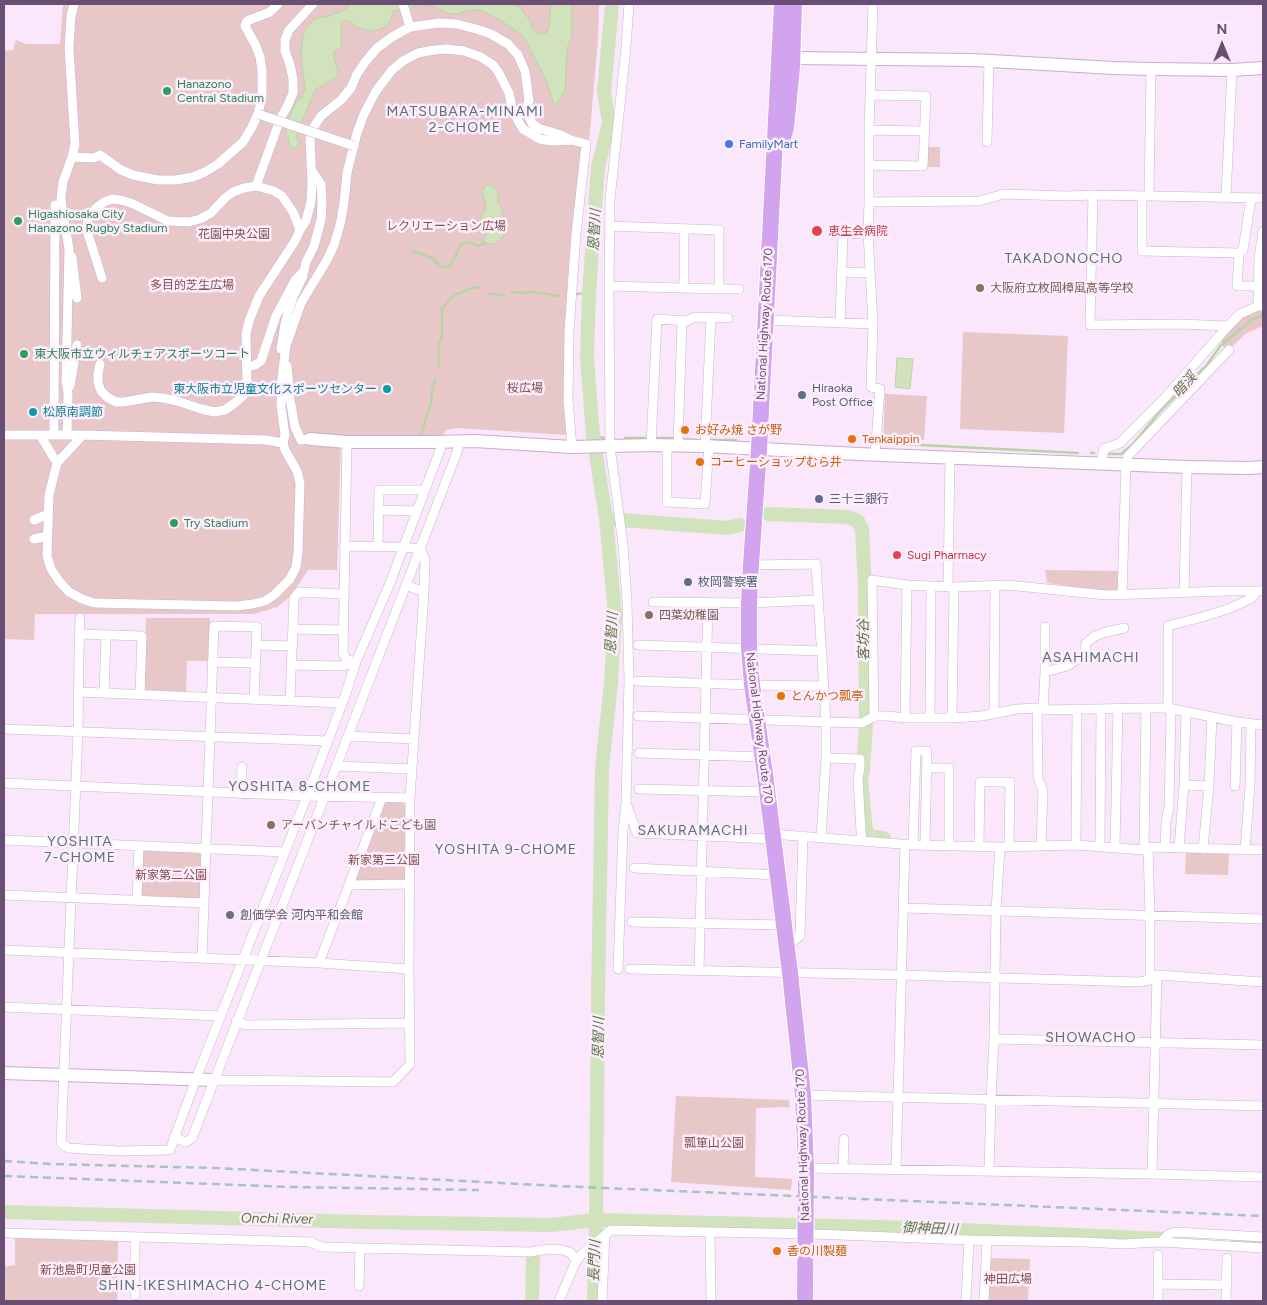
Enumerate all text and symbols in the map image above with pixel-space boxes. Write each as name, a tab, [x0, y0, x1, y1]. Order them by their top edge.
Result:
north arrow	[1197, 20, 1247, 70]
text: N	[1217, 21, 1227, 38]
place label: Hanazono Central Stadium	[177, 77, 264, 105]
marker: Hanazono Central Stadium	[161, 85, 173, 97]
district label: MATSUBARA-MINAMI 2-CHOME	[384, 104, 546, 136]
place label: FamilyMart	[739, 137, 798, 151]
marker: FamilyMart	[723, 138, 735, 150]
place label: Higashiosaka City Hanazono Rugby Stadium	[28, 207, 168, 235]
water label: 恩智川	[586, 209, 604, 251]
marker: Higashiosaka City Hanazono Rugby Stadium	[12, 215, 24, 227]
park label: レクリエーション広場	[386, 219, 506, 233]
marker: 恵生会病院	[810, 224, 824, 238]
place label: 恵生会病院	[828, 224, 888, 238]
park label: 花園中央公園	[198, 227, 270, 241]
street label: National Highway Route 170	[754, 248, 776, 400]
district label: TAKADONOCHO	[1003, 251, 1125, 267]
park label: 多目的芝生広場	[150, 278, 234, 292]
place label: 大阪府立枚岡樟風高等学校	[990, 281, 1134, 295]
marker: 大阪府立枚岡樟風高等学校	[974, 282, 986, 294]
place label: 東大阪市立ウィルチェアスポーツコート	[34, 347, 250, 361]
marker: 東大阪市立ウィルチェアスポーツコート	[18, 348, 30, 360]
water label: 暗渓	[1169, 369, 1201, 401]
park label: 桜広場	[507, 381, 543, 395]
place label: Hiraoka Post Office	[812, 381, 873, 409]
place label: 東大阪市立児童文化スポーツセンター	[173, 382, 377, 396]
marker: 東大阪市立児童文化スポーツセンター	[381, 383, 393, 395]
marker: Hiraoka Post Office	[796, 389, 808, 401]
place label: 松原南調節	[43, 405, 103, 419]
marker: 松原南調節	[27, 406, 39, 418]
place label: お好み焼 さが野	[695, 423, 782, 437]
marker: お好み焼 さが野	[679, 424, 691, 436]
place label: Tenkaippin	[862, 432, 919, 446]
marker: Tenkaippin	[846, 433, 858, 445]
place label: コーヒーショップむら井	[710, 455, 842, 469]
marker: コーヒーショップむら井	[694, 456, 706, 468]
place label: 三十三銀行	[829, 492, 889, 506]
marker: 三十三銀行	[813, 493, 825, 505]
place label: Try Stadium	[184, 516, 248, 530]
marker: Try Stadium	[168, 517, 180, 529]
place label: Sugi Pharmacy	[907, 548, 987, 562]
marker: Sugi Pharmacy	[891, 549, 903, 561]
place label: 枚岡警察署	[698, 575, 758, 589]
marker: 枚岡警察署	[682, 576, 694, 588]
place label: 四葉幼稚園	[659, 608, 719, 622]
marker: 四葉幼稚園	[643, 609, 655, 621]
water label: 恩智川	[603, 612, 621, 654]
water label: 客坊谷	[855, 619, 873, 661]
district label: ASAHIMACHI	[1041, 650, 1141, 666]
street label: National Highway Route 170	[743, 651, 775, 805]
place label: とんかつ瓢亭	[791, 689, 863, 703]
marker: とんかつ瓢亭	[775, 690, 787, 702]
district label: YOSHITA 8-CHOME	[227, 779, 373, 795]
place label: アーバンチャイルドこども園	[281, 818, 436, 832]
marker: アーバンチャイルドこども園	[265, 819, 277, 831]
district label: SAKURAMACHI	[636, 823, 750, 839]
district label: YOSHITA 7-CHOME	[43, 834, 117, 866]
district label: YOSHITA 9-CHOME	[433, 842, 579, 858]
park label: 新家第三公園	[348, 853, 420, 867]
park label: 新家第二公園	[135, 868, 207, 882]
place label: 創価学会 河内平和会館	[240, 908, 363, 922]
marker: 創価学会 河内平和会館	[224, 909, 236, 921]
water label: 恩智川	[590, 1017, 608, 1059]
district label: SHOWACHO	[1044, 1030, 1138, 1046]
street label: National Highway Route 170	[793, 1069, 813, 1221]
park label: 瓢箪山公園	[684, 1136, 744, 1150]
water label: Onchi River	[241, 1210, 313, 1228]
water label: 御神田川	[902, 1220, 958, 1238]
water label: 長門川	[586, 1240, 604, 1282]
place label: 香の川製麺	[787, 1244, 847, 1258]
marker: 香の川製麺	[771, 1245, 783, 1257]
park label: 新池島町児童公園	[40, 1263, 136, 1277]
park label: 神田広場	[984, 1272, 1032, 1286]
district label: SHIN-IKESHIMACHO 4-CHOME	[95, 1278, 331, 1294]

